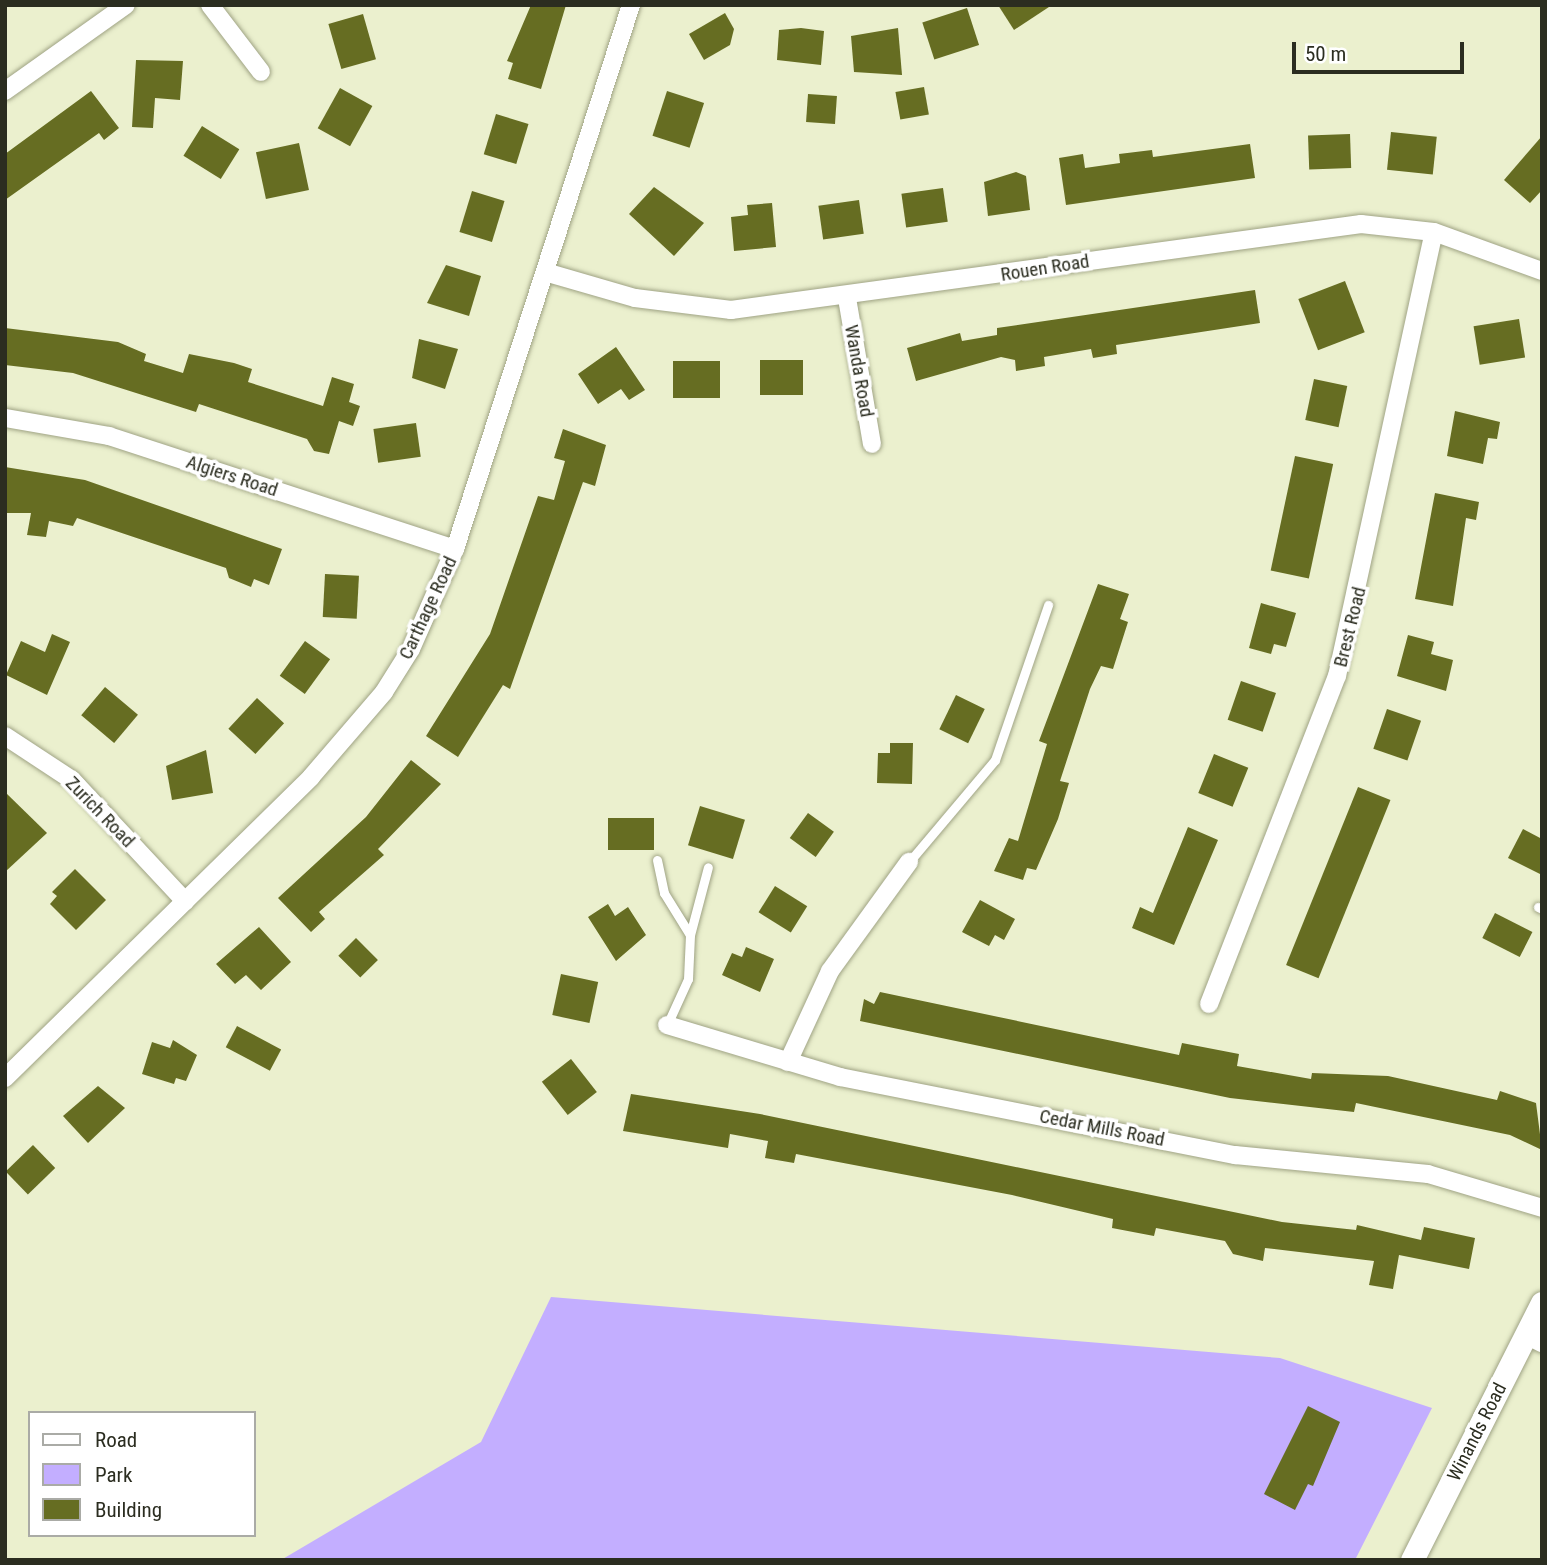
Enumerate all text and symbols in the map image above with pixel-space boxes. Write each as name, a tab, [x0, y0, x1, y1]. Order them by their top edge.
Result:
scale bar	[1295, 28, 1466, 72]
text: 50 m	[1305, 42, 1346, 66]
street label: Rouen Road	[999, 250, 1091, 286]
street label: Wanda Road	[840, 323, 878, 419]
street label: Algiers Road	[183, 450, 281, 502]
street label: Carthage Road	[394, 553, 462, 663]
street label: Brest Road	[1329, 585, 1371, 669]
street label: Zurich Road	[61, 772, 139, 852]
street label: Cedar Mills Road	[1038, 1105, 1166, 1151]
street label: Winands Road	[1443, 1379, 1511, 1485]
legend	[28, 1411, 256, 1537]
text: Road	[95, 1428, 137, 1452]
text: Park	[95, 1463, 132, 1487]
text: Building	[95, 1498, 162, 1522]

